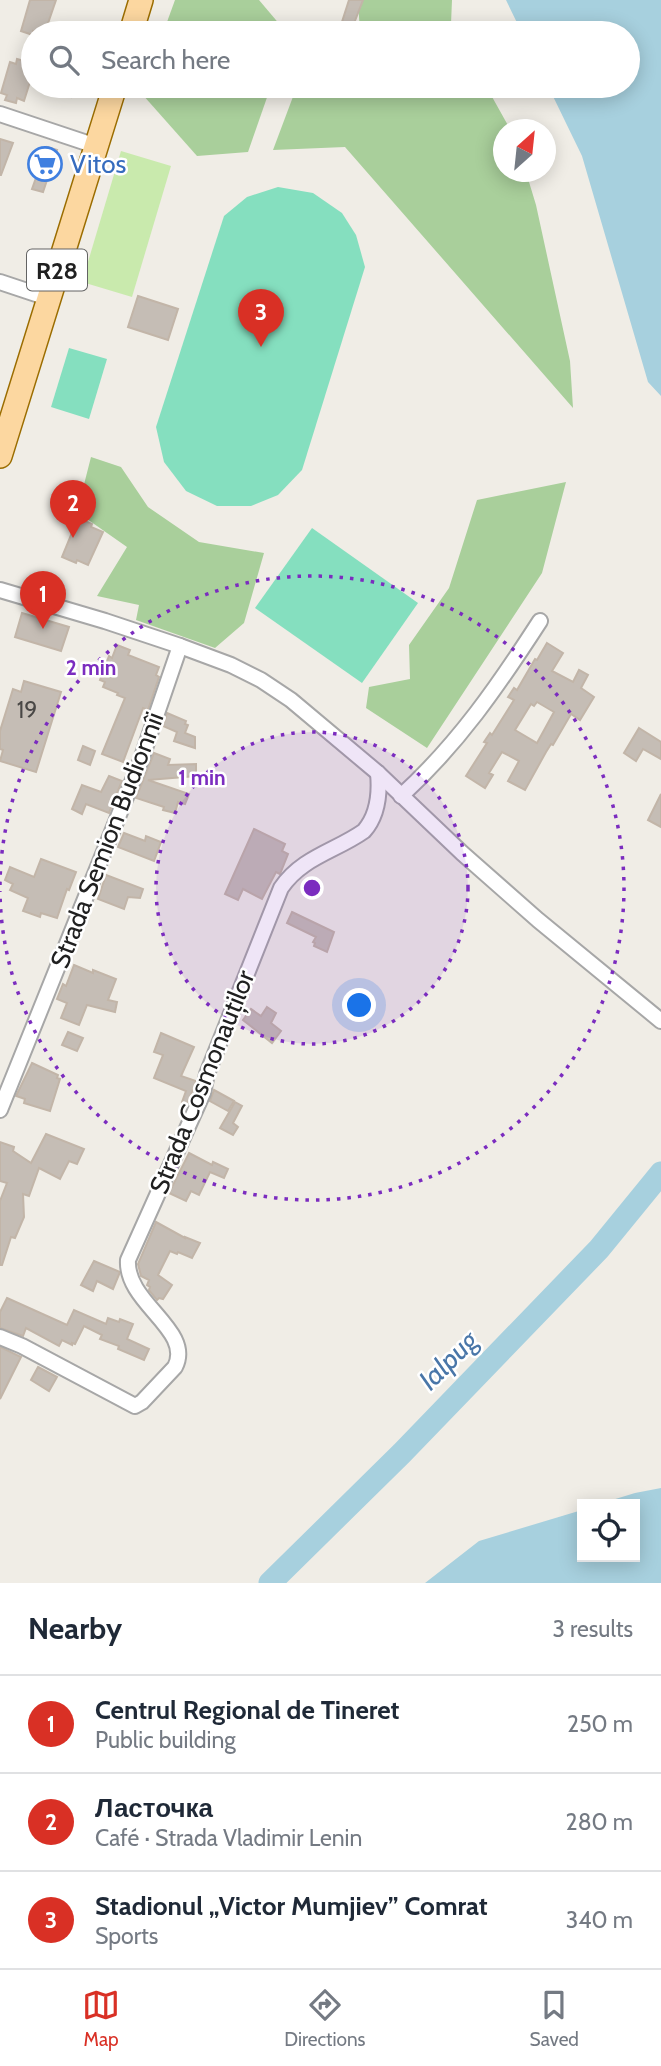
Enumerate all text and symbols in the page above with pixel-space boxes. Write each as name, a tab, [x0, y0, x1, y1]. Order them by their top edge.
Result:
search box	[21, 21, 640, 98]
icon: search	[45, 41, 83, 79]
text: Search here	[101, 44, 230, 76]
north arrow	[493, 119, 556, 182]
supermarket icon: Vitos	[26, 145, 64, 183]
place label: Vitos	[70, 148, 126, 180]
road number: R28	[27, 249, 87, 290]
pin: 3	[238, 289, 284, 347]
pin: 2	[50, 480, 96, 538]
pin: 1	[20, 571, 66, 629]
text: 2 min	[66, 655, 116, 680]
house number: 19	[17, 696, 37, 724]
street label: Strada Semion Budionnîi	[43, 707, 171, 973]
text: 1 min	[178, 765, 226, 790]
centre of rings	[300, 876, 324, 900]
street label: Strada Cosmonauților	[143, 965, 263, 1199]
your location	[342, 988, 376, 1022]
water label: Ialpug	[411, 1323, 485, 1397]
map controls	[577, 1499, 640, 1562]
button: locate	[577, 1499, 640, 1562]
text: Nearby	[28, 1610, 122, 1647]
text: 3 results	[552, 1615, 633, 1643]
text: Centrul Regional de Tineret	[95, 1694, 400, 1726]
text: 1	[47, 1710, 55, 1738]
text: 250 m	[567, 1710, 633, 1738]
text: Public building	[95, 1726, 236, 1754]
text: Ласточка	[95, 1792, 213, 1824]
text: 2	[45, 1808, 57, 1836]
text: 280 m	[566, 1808, 633, 1836]
text: Café · Strada Vladimir Lenin	[95, 1824, 362, 1852]
text: Stadionul „Victor Mumjiev” Comrat	[95, 1890, 488, 1922]
text: 3	[45, 1906, 57, 1934]
text: 340 m	[566, 1906, 633, 1934]
text: Sports	[95, 1922, 158, 1950]
tab: Map	[82, 1986, 120, 2051]
tab: Directions	[284, 1986, 365, 2051]
tab: Saved	[530, 1986, 579, 2051]

